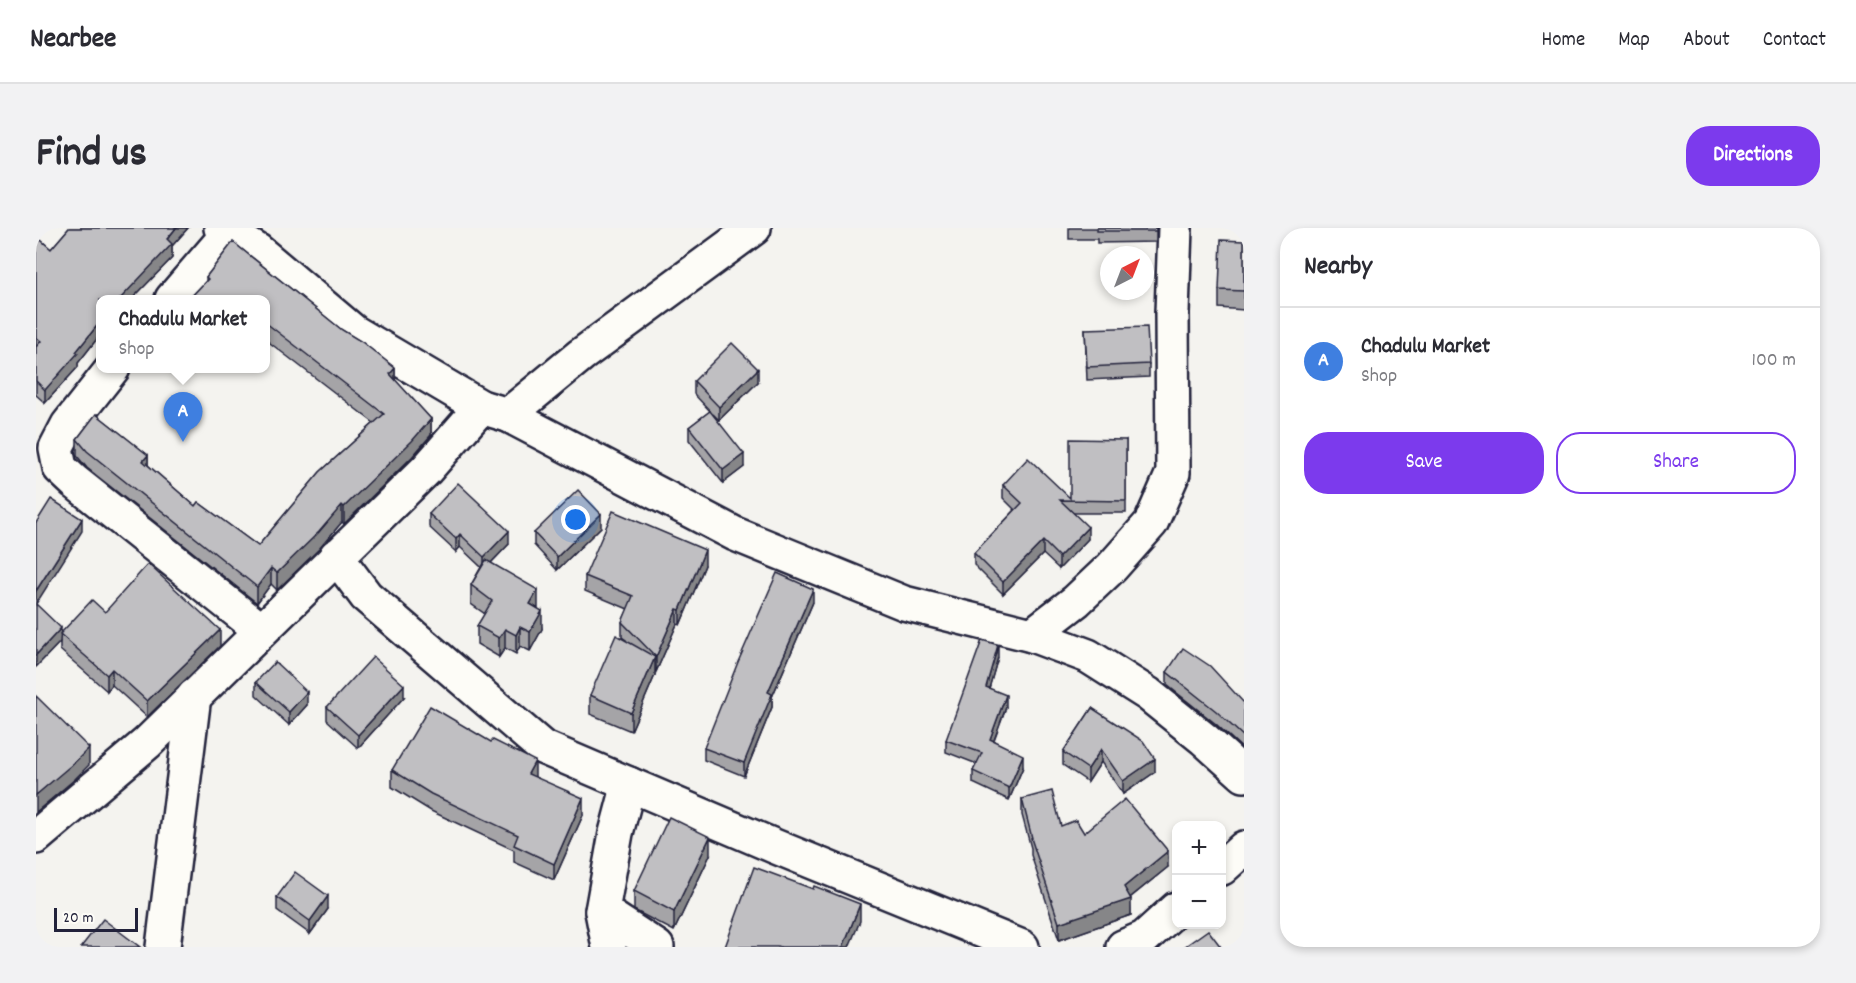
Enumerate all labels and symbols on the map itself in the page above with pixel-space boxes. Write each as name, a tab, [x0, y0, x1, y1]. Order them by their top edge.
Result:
north arrow	[1100, 246, 1154, 300]
pin: A	[164, 392, 202, 442]
your location	[561, 505, 590, 534]
scale bar	[54, 905, 138, 932]

